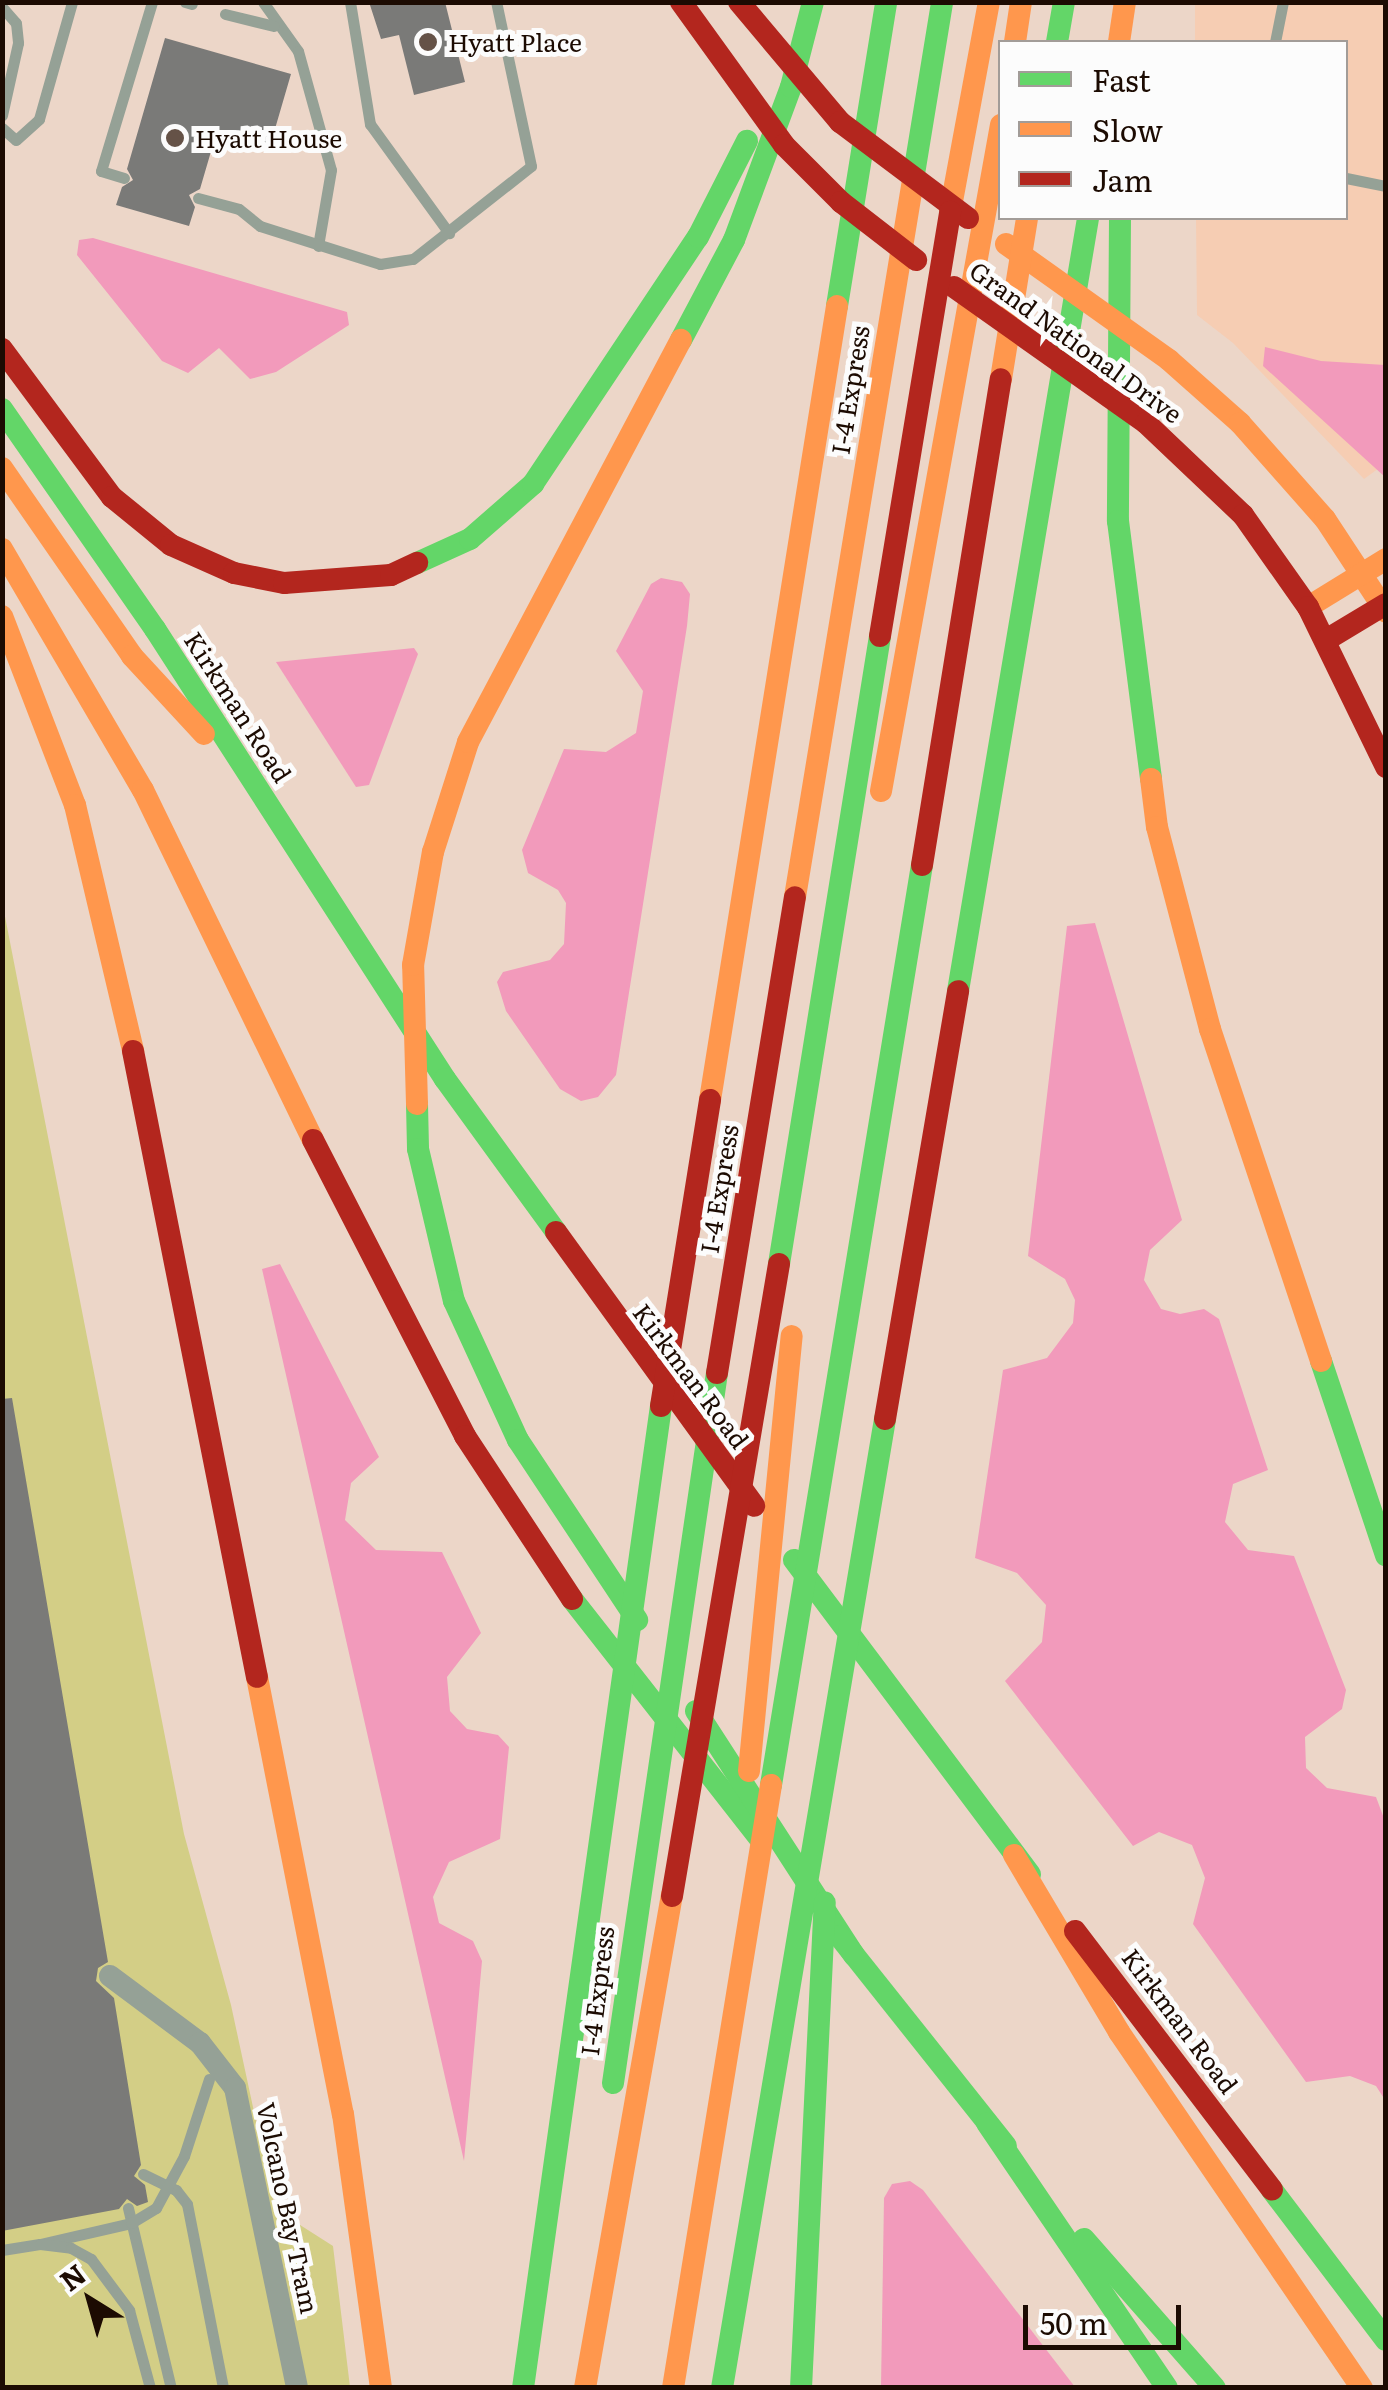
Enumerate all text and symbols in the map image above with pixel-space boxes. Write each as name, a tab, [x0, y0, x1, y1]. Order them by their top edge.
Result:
place label: Hyatt Place	[448, 27, 582, 57]
marker: Hyatt Place	[417, 31, 439, 53]
legend	[998, 40, 1348, 220]
text: Fast	[1092, 57, 1151, 101]
text: Slow	[1092, 107, 1163, 151]
place label: Hyatt House	[195, 123, 342, 153]
marker: Hyatt House	[164, 127, 186, 149]
text: Jam	[1092, 157, 1152, 201]
street label: Grand National Drive	[964, 255, 1188, 429]
street label: I-4 Express	[825, 324, 875, 456]
street label: Kirkman Road	[178, 626, 298, 788]
street label: I-4 Express	[694, 1123, 744, 1255]
street label: Kirkman Road	[627, 1298, 755, 1454]
street label: I-4 Express	[574, 1925, 620, 2057]
street label: Kirkman Road	[1116, 1943, 1244, 2099]
street label: Volcano Bay Tram	[251, 2100, 325, 2316]
north arrow	[40, 2250, 140, 2350]
text: N	[50, 2252, 94, 2300]
scale bar	[1028, 2285, 1186, 2347]
text: 50 m	[1040, 2300, 1108, 2344]

